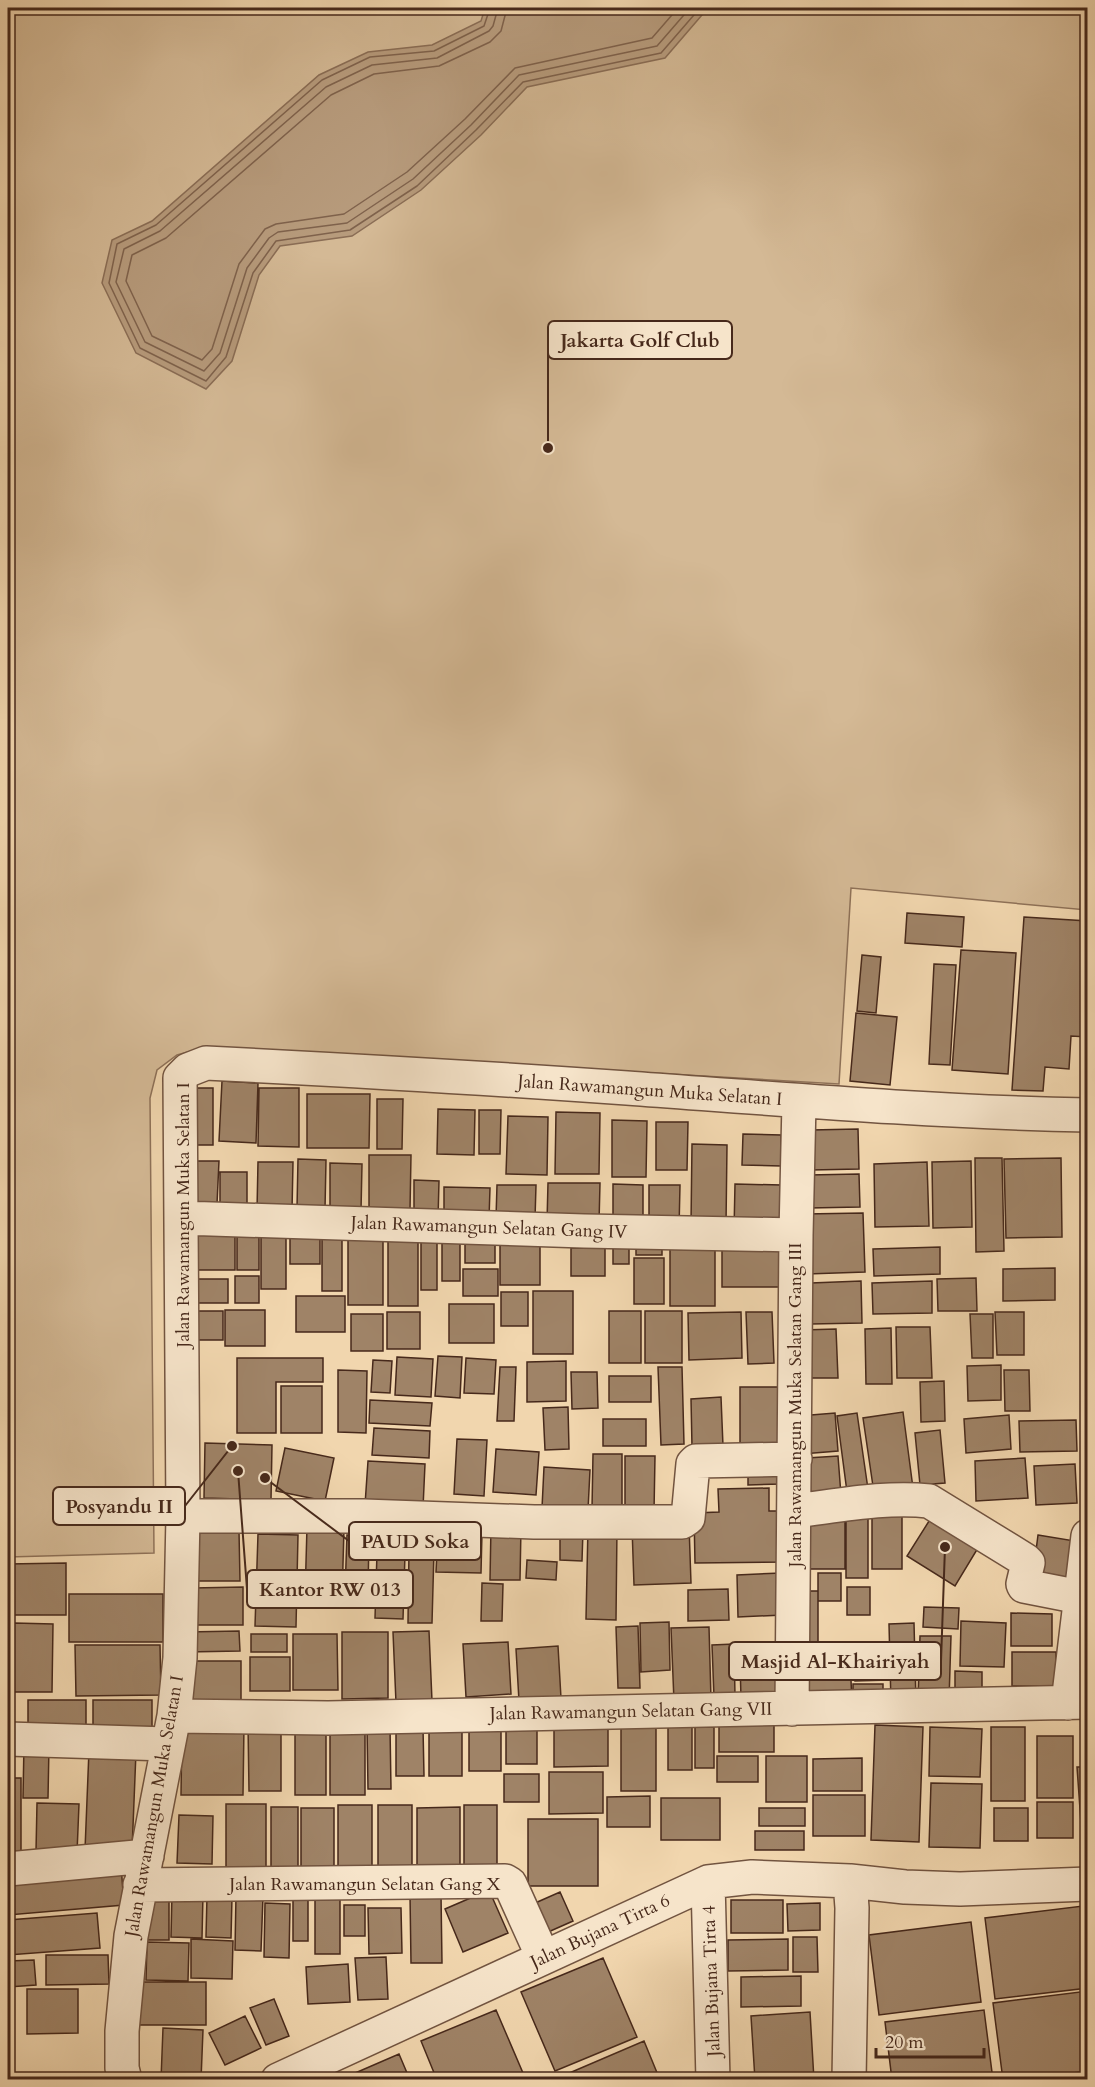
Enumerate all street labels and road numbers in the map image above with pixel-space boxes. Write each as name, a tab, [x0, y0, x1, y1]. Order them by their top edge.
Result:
street label: Jalan Rawamangun Muka Selatan I	[514, 1069, 783, 1112]
street label: Jalan Rawamangun Muka Selatan I	[171, 1082, 196, 1351]
street label: Jalan Rawamangun Selatan Gang IV	[347, 1210, 628, 1245]
street label: Jalan Rawamangun Muka Selatan Gang III	[783, 1243, 808, 1570]
street label: Jalan Rawamangun Muka Selatan I	[119, 1673, 190, 1942]
street label: Jalan Rawamangun Selatan Gang VII	[486, 1697, 773, 1727]
street label: Jalan Rawamangun Selatan Gang X	[226, 1872, 502, 1897]
street label: Jalan Bujana Tirta 6	[524, 1888, 674, 1976]
street label: Jalan Bujana Tirta 4	[696, 1905, 727, 2060]

